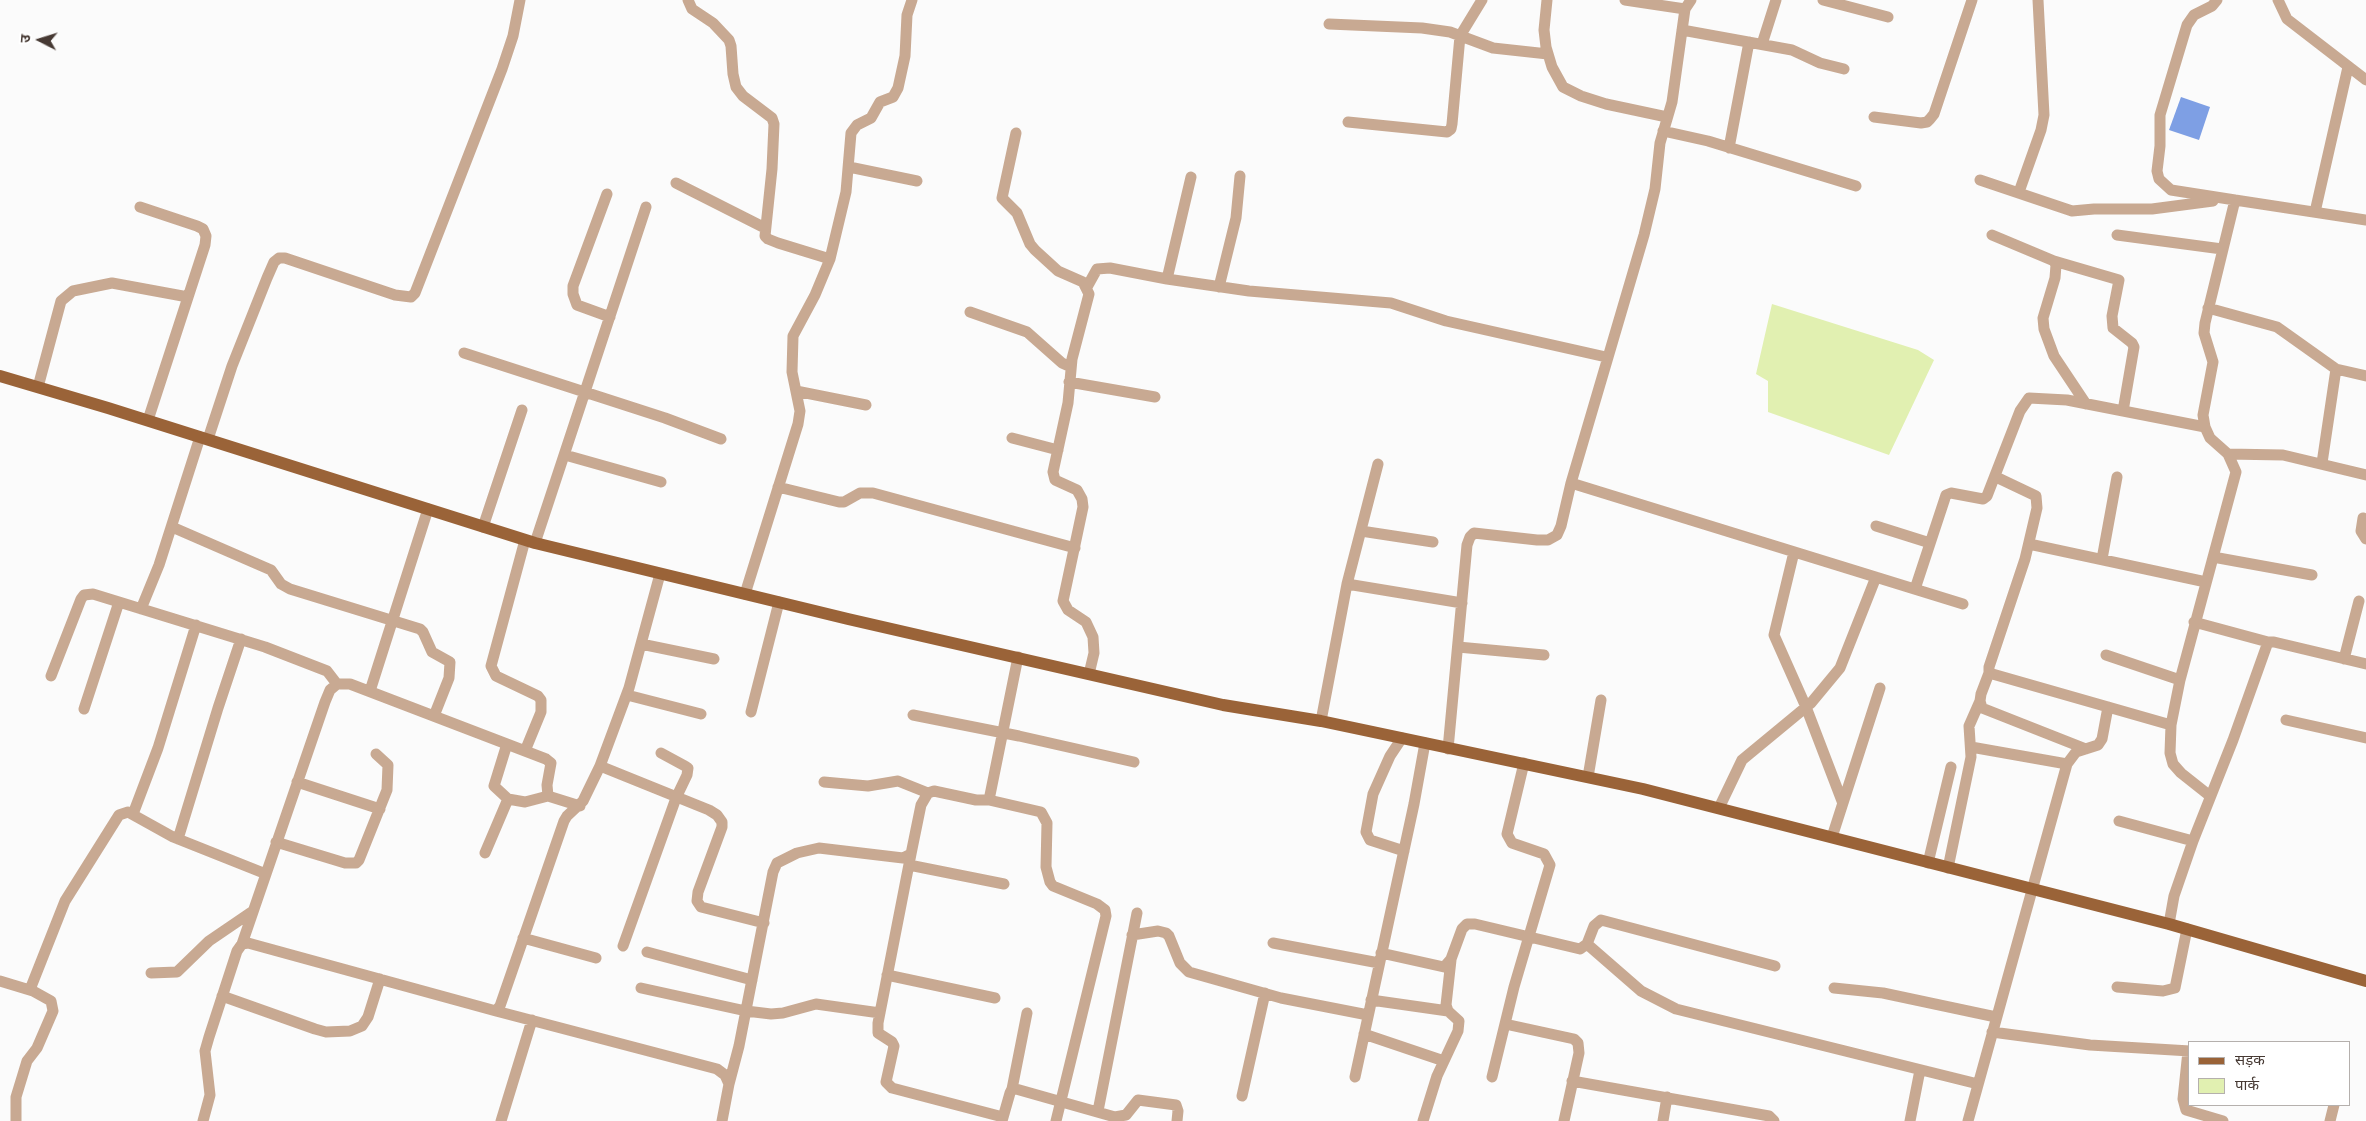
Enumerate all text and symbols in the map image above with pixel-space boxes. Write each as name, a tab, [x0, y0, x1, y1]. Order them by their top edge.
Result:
north arrow	[15, 15, 65, 65]
text: उ	[16, 34, 34, 44]
legend	[2188, 1041, 2351, 1106]
text: सड़क	[2235, 1050, 2265, 1069]
text: पार्क	[2235, 1075, 2259, 1094]

